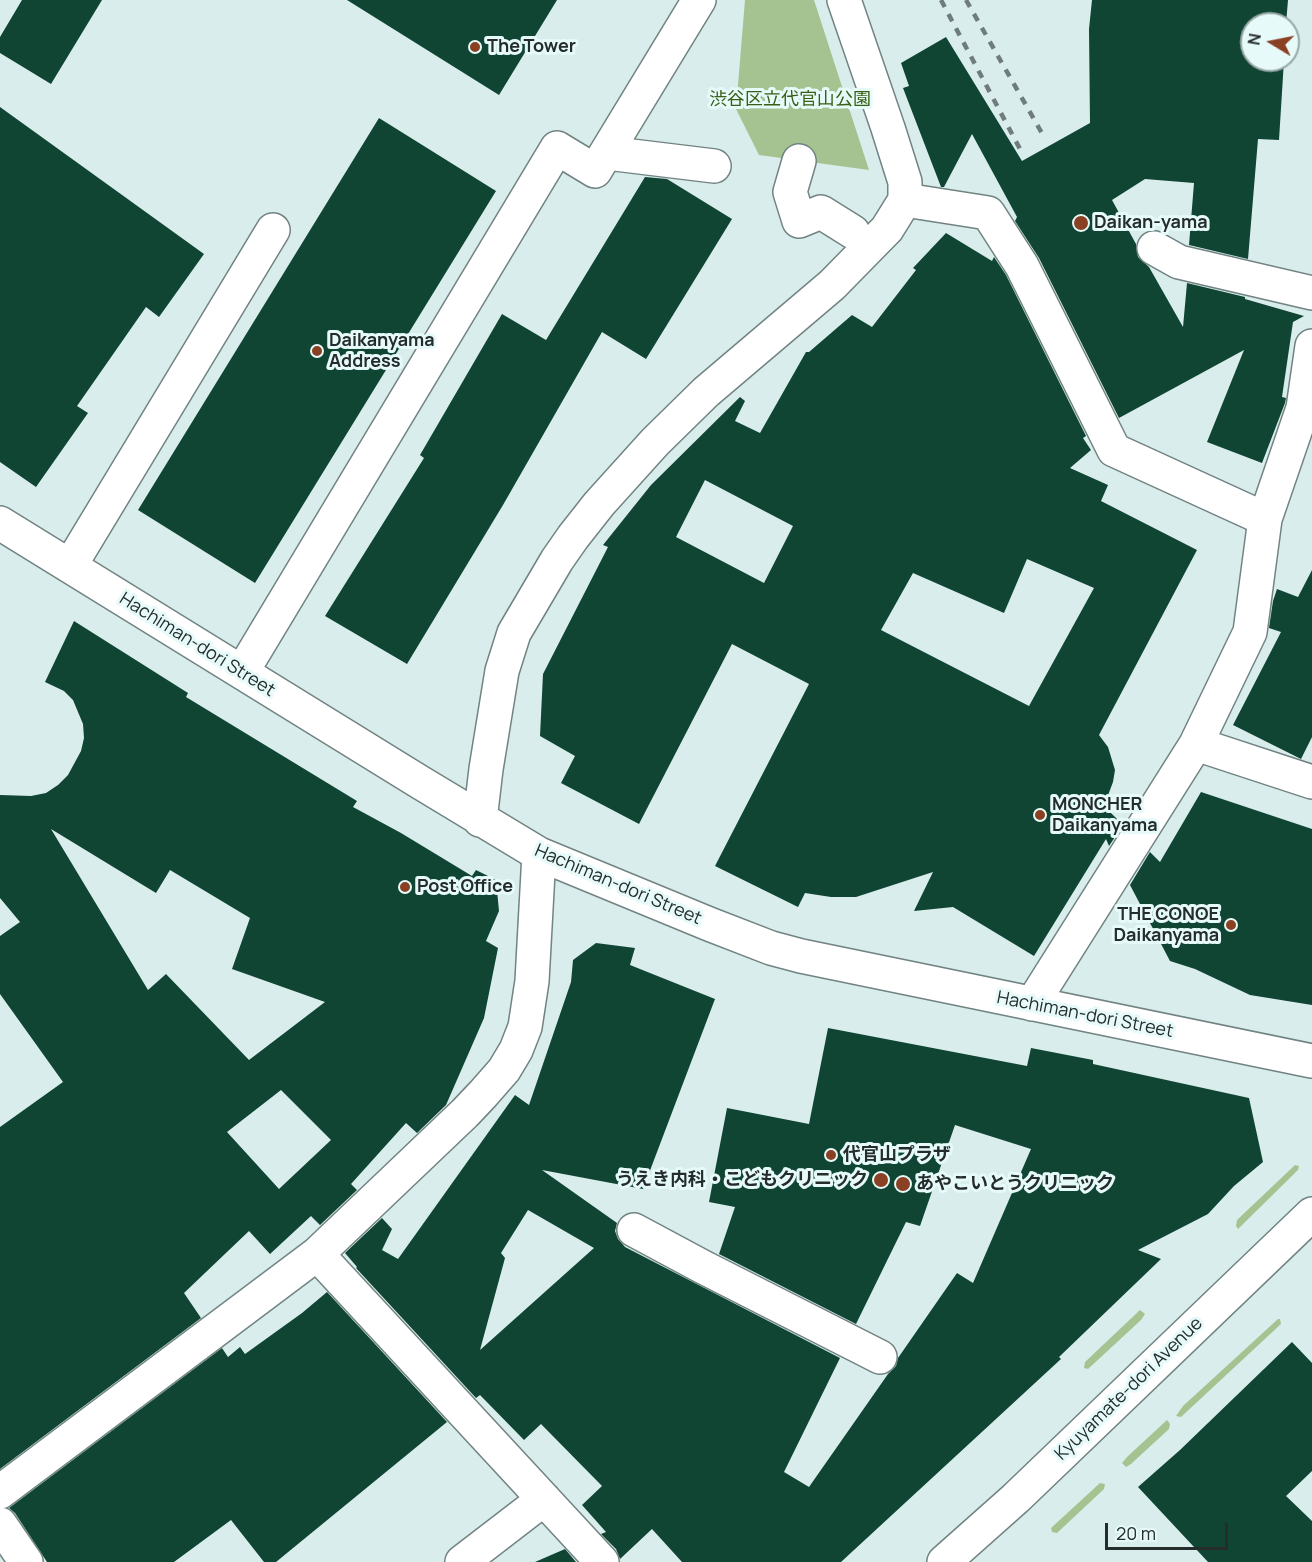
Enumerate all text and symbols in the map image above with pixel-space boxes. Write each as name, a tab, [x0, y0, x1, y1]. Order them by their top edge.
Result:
north arrow	[1240, 12, 1300, 72]
text: N	[1242, 32, 1266, 47]
place label: The Tower	[487, 36, 576, 58]
marker: The Tower	[468, 40, 482, 54]
park label: 渋谷区立代官山公園	[709, 89, 871, 111]
place label: Daikan-yama	[1094, 212, 1208, 234]
marker: Daikan-yama	[1072, 214, 1090, 232]
place label: Daikanyama Address	[329, 330, 435, 372]
marker: Daikanyama Address	[310, 344, 324, 358]
street label: Hachiman-dori Street	[115, 588, 279, 702]
place label: MONCHER Daikanyama	[1052, 794, 1158, 836]
marker: MONCHER Daikanyama	[1033, 808, 1047, 822]
street label: Hachiman-dori Street	[531, 840, 705, 930]
place label: Post Office	[417, 876, 513, 898]
marker: Post Office	[398, 880, 412, 894]
place label: THE CONOE Daikanyama	[1113, 904, 1219, 946]
marker: THE CONOE Daikanyama	[1224, 918, 1238, 932]
street label: Hachiman-dori Street	[995, 987, 1175, 1043]
place label: 代官山プラザ	[843, 1144, 951, 1166]
marker: 代官山プラザ	[824, 1148, 838, 1162]
place label: うえき内科・こどもクリニック	[616, 1169, 868, 1191]
marker: うえき内科・こどもクリニック	[872, 1171, 890, 1189]
place label: あやこいとうクリニック	[916, 1173, 1114, 1195]
marker: あやこいとうクリニック	[894, 1175, 912, 1193]
street label: Kyuyamate-dori Avenue	[1051, 1313, 1207, 1465]
scale bar	[1108, 1511, 1231, 1549]
text: 20 m	[1116, 1521, 1156, 1545]

